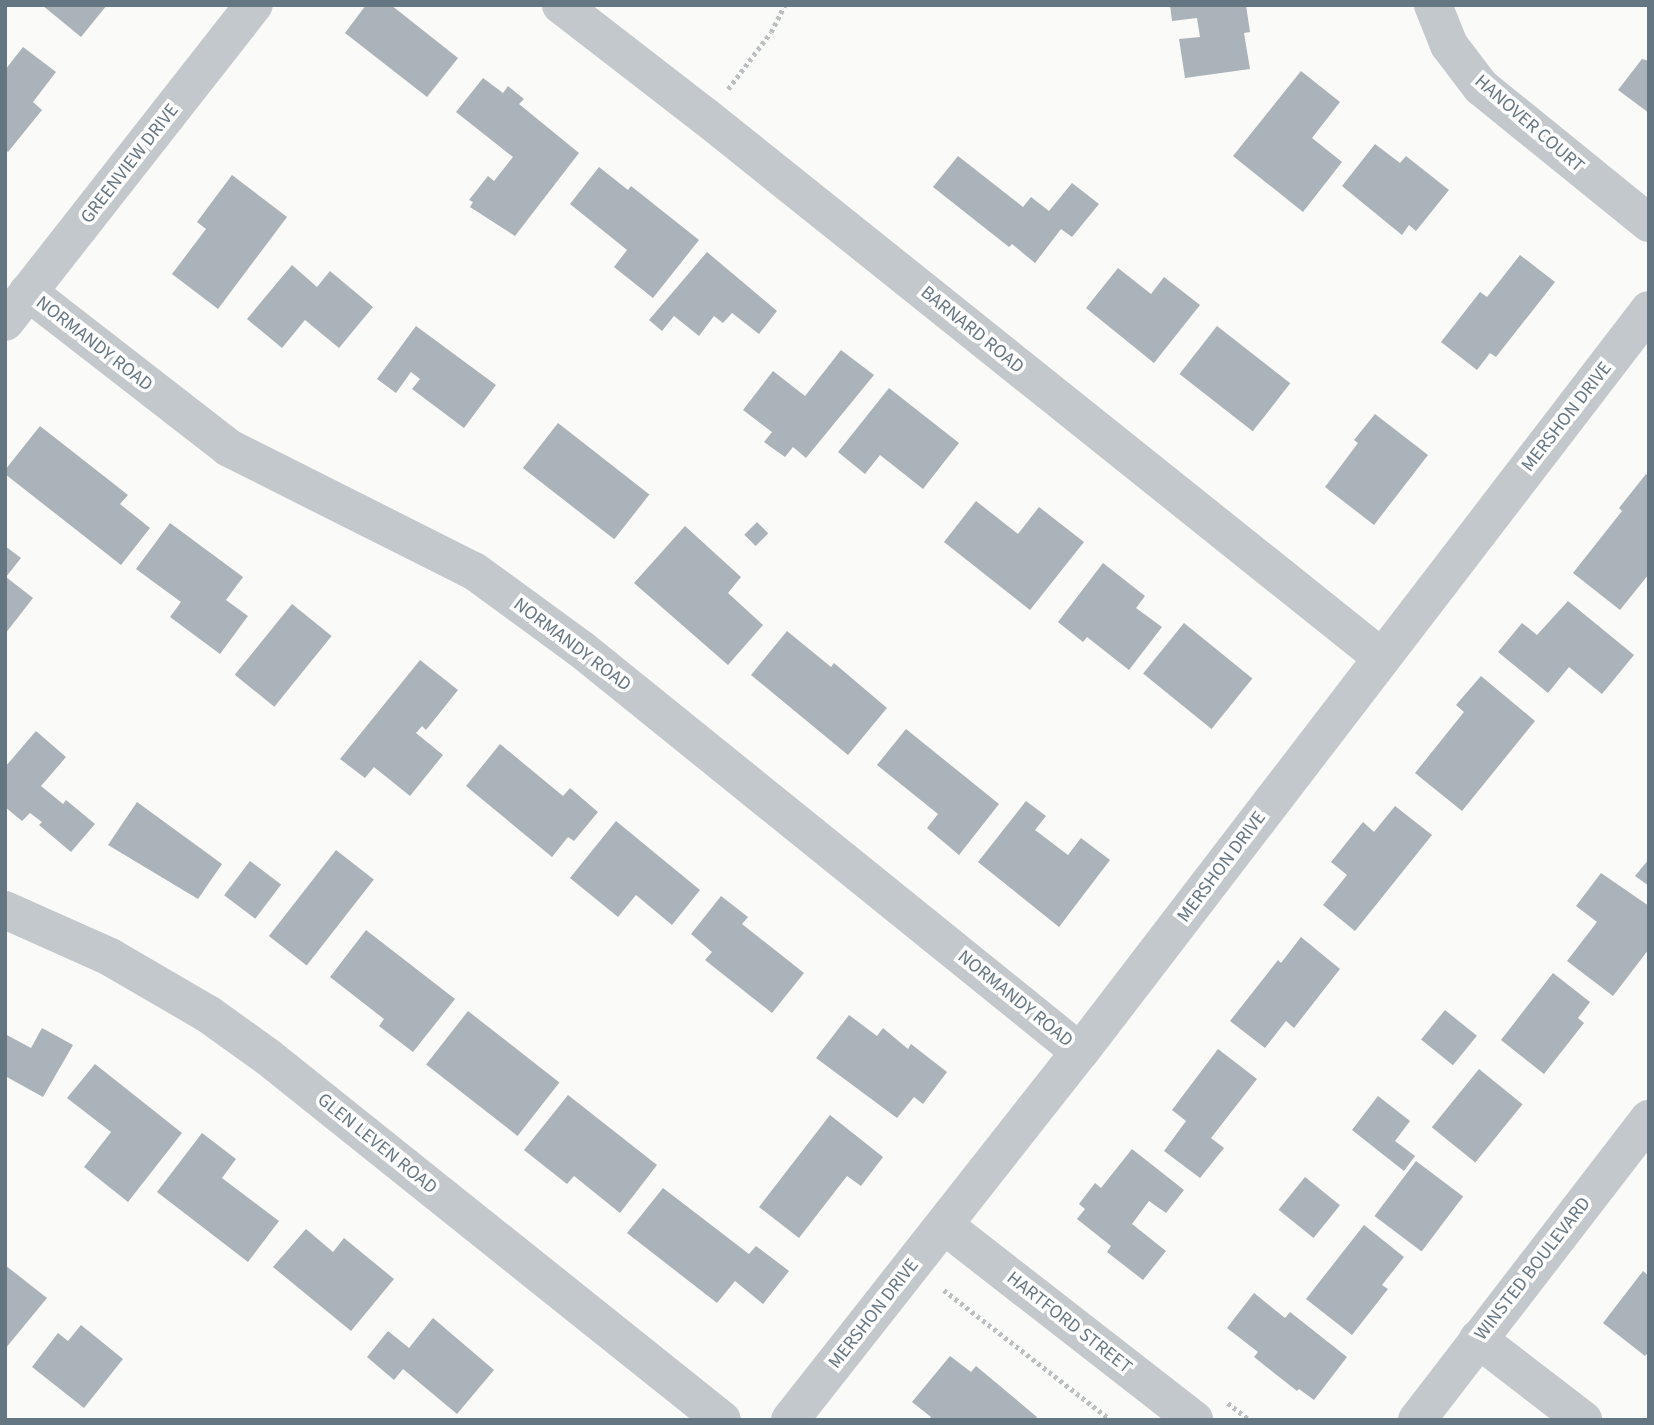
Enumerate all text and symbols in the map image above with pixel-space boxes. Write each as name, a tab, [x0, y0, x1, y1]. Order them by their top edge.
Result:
street label: HANOVER COURT	[1470, 70, 1588, 178]
street label: GREENVIEW DRIVE	[76, 100, 184, 228]
street label: BARNARD ROAD	[916, 281, 1028, 379]
street label: NORMANDY ROAD	[31, 291, 157, 397]
street label: MERSHON DRIVE	[1517, 358, 1617, 476]
street label: NORMANDY ROAD	[509, 593, 635, 697]
street label: MERSHON DRIVE	[1173, 807, 1271, 927]
street label: NORMANDY ROAD	[953, 946, 1077, 1052]
street label: GLEN LEVEN ROAD	[313, 1089, 441, 1199]
street label: WINSTED BOULEVARD	[1470, 1193, 1596, 1345]
street label: MERSHON DRIVE	[824, 1255, 924, 1373]
street label: HARTFORD STREET	[1002, 1267, 1136, 1379]

